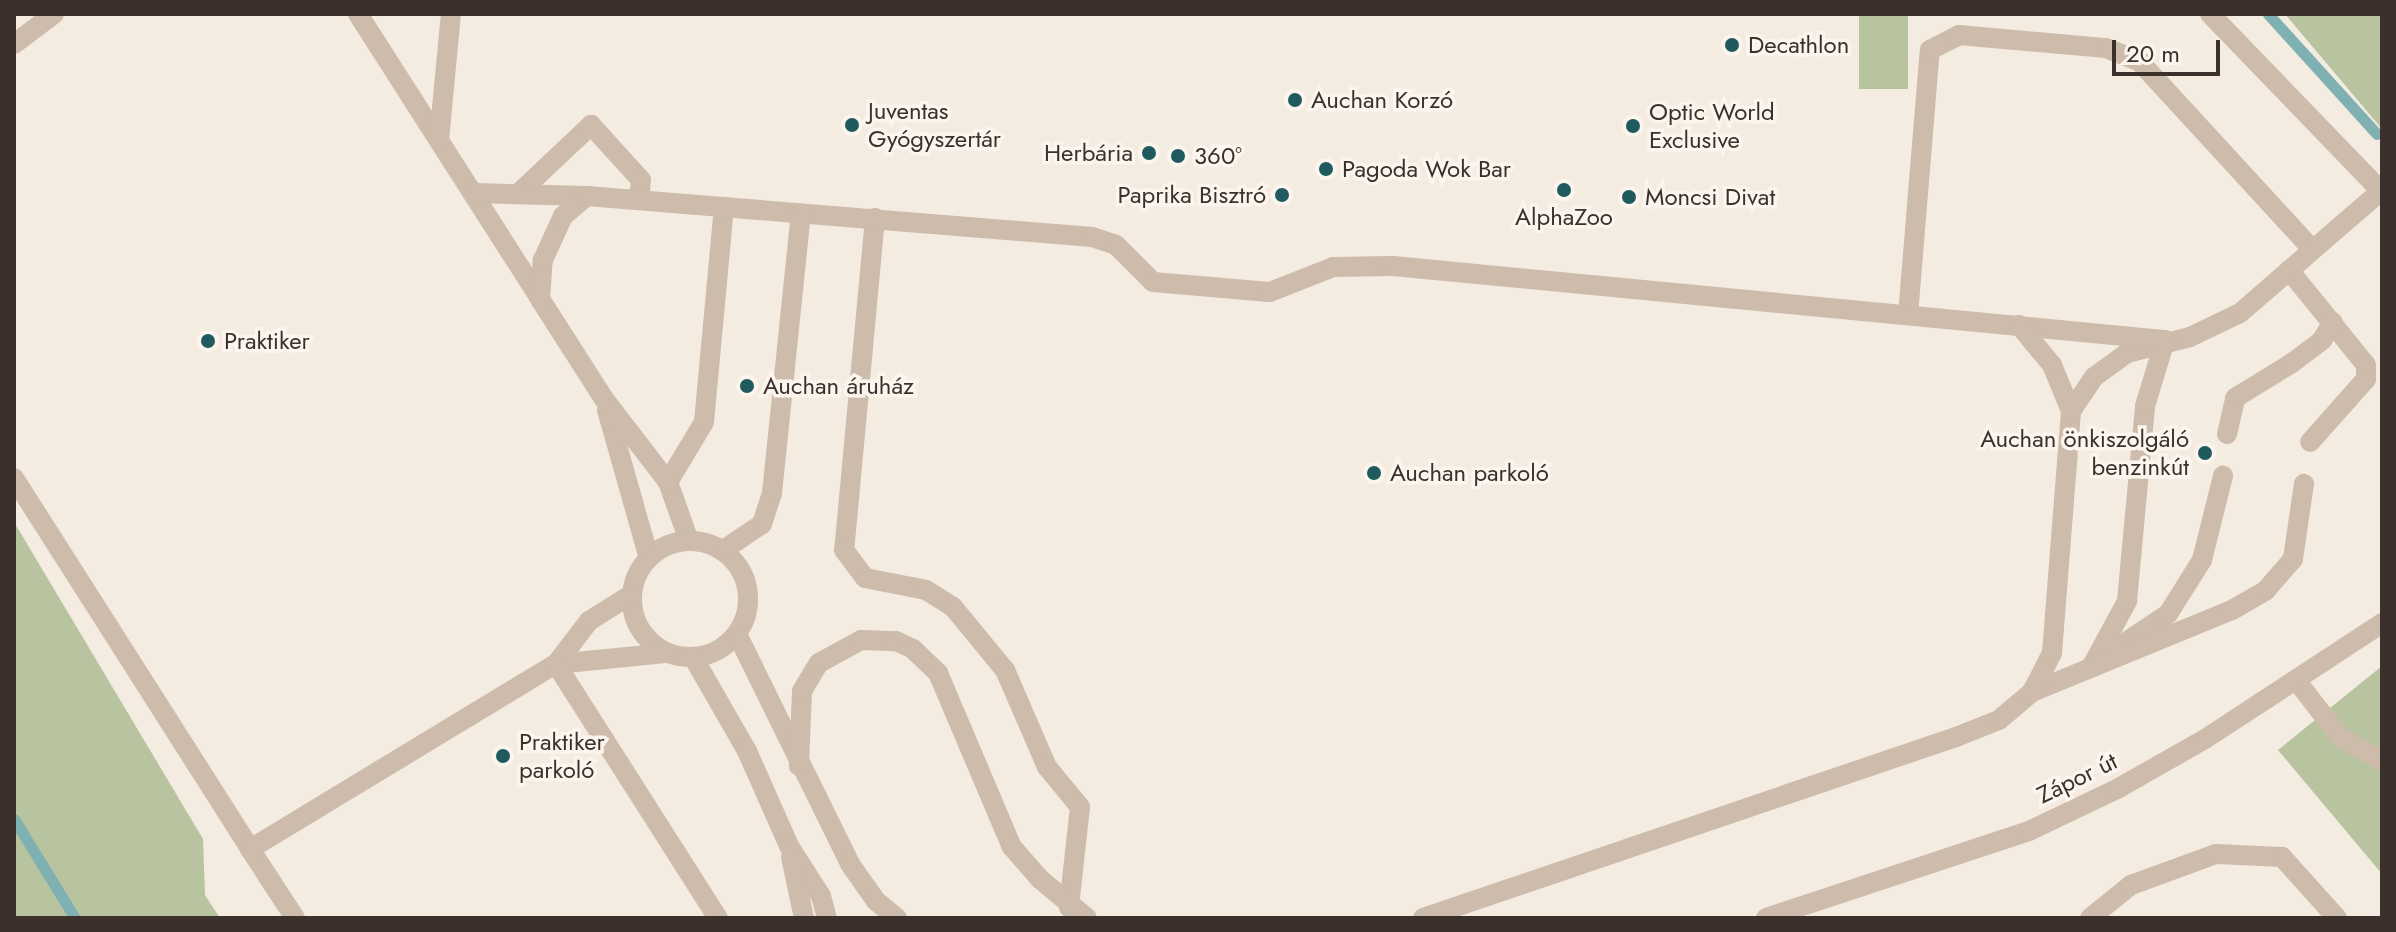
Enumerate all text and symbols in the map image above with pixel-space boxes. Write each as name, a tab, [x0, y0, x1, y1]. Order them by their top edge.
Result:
scale bar	[2116, 24, 2224, 74]
place label: Decathlon	[1748, 31, 1849, 59]
marker: Decathlon	[1723, 36, 1741, 54]
text: 20 m	[2126, 36, 2180, 71]
place label: Auchan Korzó	[1311, 86, 1453, 114]
marker: Auchan Korzó	[1286, 91, 1304, 109]
place label: Juventas Gyógyszertár	[868, 97, 1001, 153]
place label: Optic World Exclusive	[1649, 98, 1775, 154]
marker: Juventas Gyógyszertár	[843, 116, 861, 134]
marker: Optic World Exclusive	[1624, 117, 1642, 135]
place label: Herbária	[1044, 139, 1133, 167]
place label: 360°	[1194, 142, 1242, 170]
marker: Herbária	[1140, 144, 1158, 162]
marker: 360°	[1169, 147, 1187, 165]
place label: Pagoda Wok Bar	[1342, 155, 1511, 183]
marker: Pagoda Wok Bar	[1317, 160, 1335, 178]
place label: Paprika Bisztró	[1117, 181, 1266, 209]
marker: AlphaZoo	[1555, 181, 1573, 199]
place label: Moncsi Divat	[1645, 183, 1775, 211]
marker: Paprika Bisztró	[1273, 186, 1291, 204]
marker: Moncsi Divat	[1620, 188, 1638, 206]
place label: AlphaZoo	[1515, 203, 1613, 231]
place label: Praktiker	[224, 327, 310, 355]
marker: Praktiker	[199, 332, 217, 350]
place label: Auchan áruház	[763, 372, 914, 400]
marker: Auchan áruház	[738, 377, 756, 395]
place label: Auchan önkiszolgáló benzinkút	[1980, 425, 2189, 481]
marker: Auchan önkiszolgáló benzinkút	[2196, 444, 2214, 462]
place label: Auchan parkoló	[1390, 459, 1549, 487]
marker: Auchan parkoló	[1365, 464, 1383, 482]
place label: Praktiker parkoló	[519, 728, 605, 784]
street label: Zápor út	[2032, 746, 2122, 810]
marker: Praktiker parkoló	[494, 747, 512, 765]

